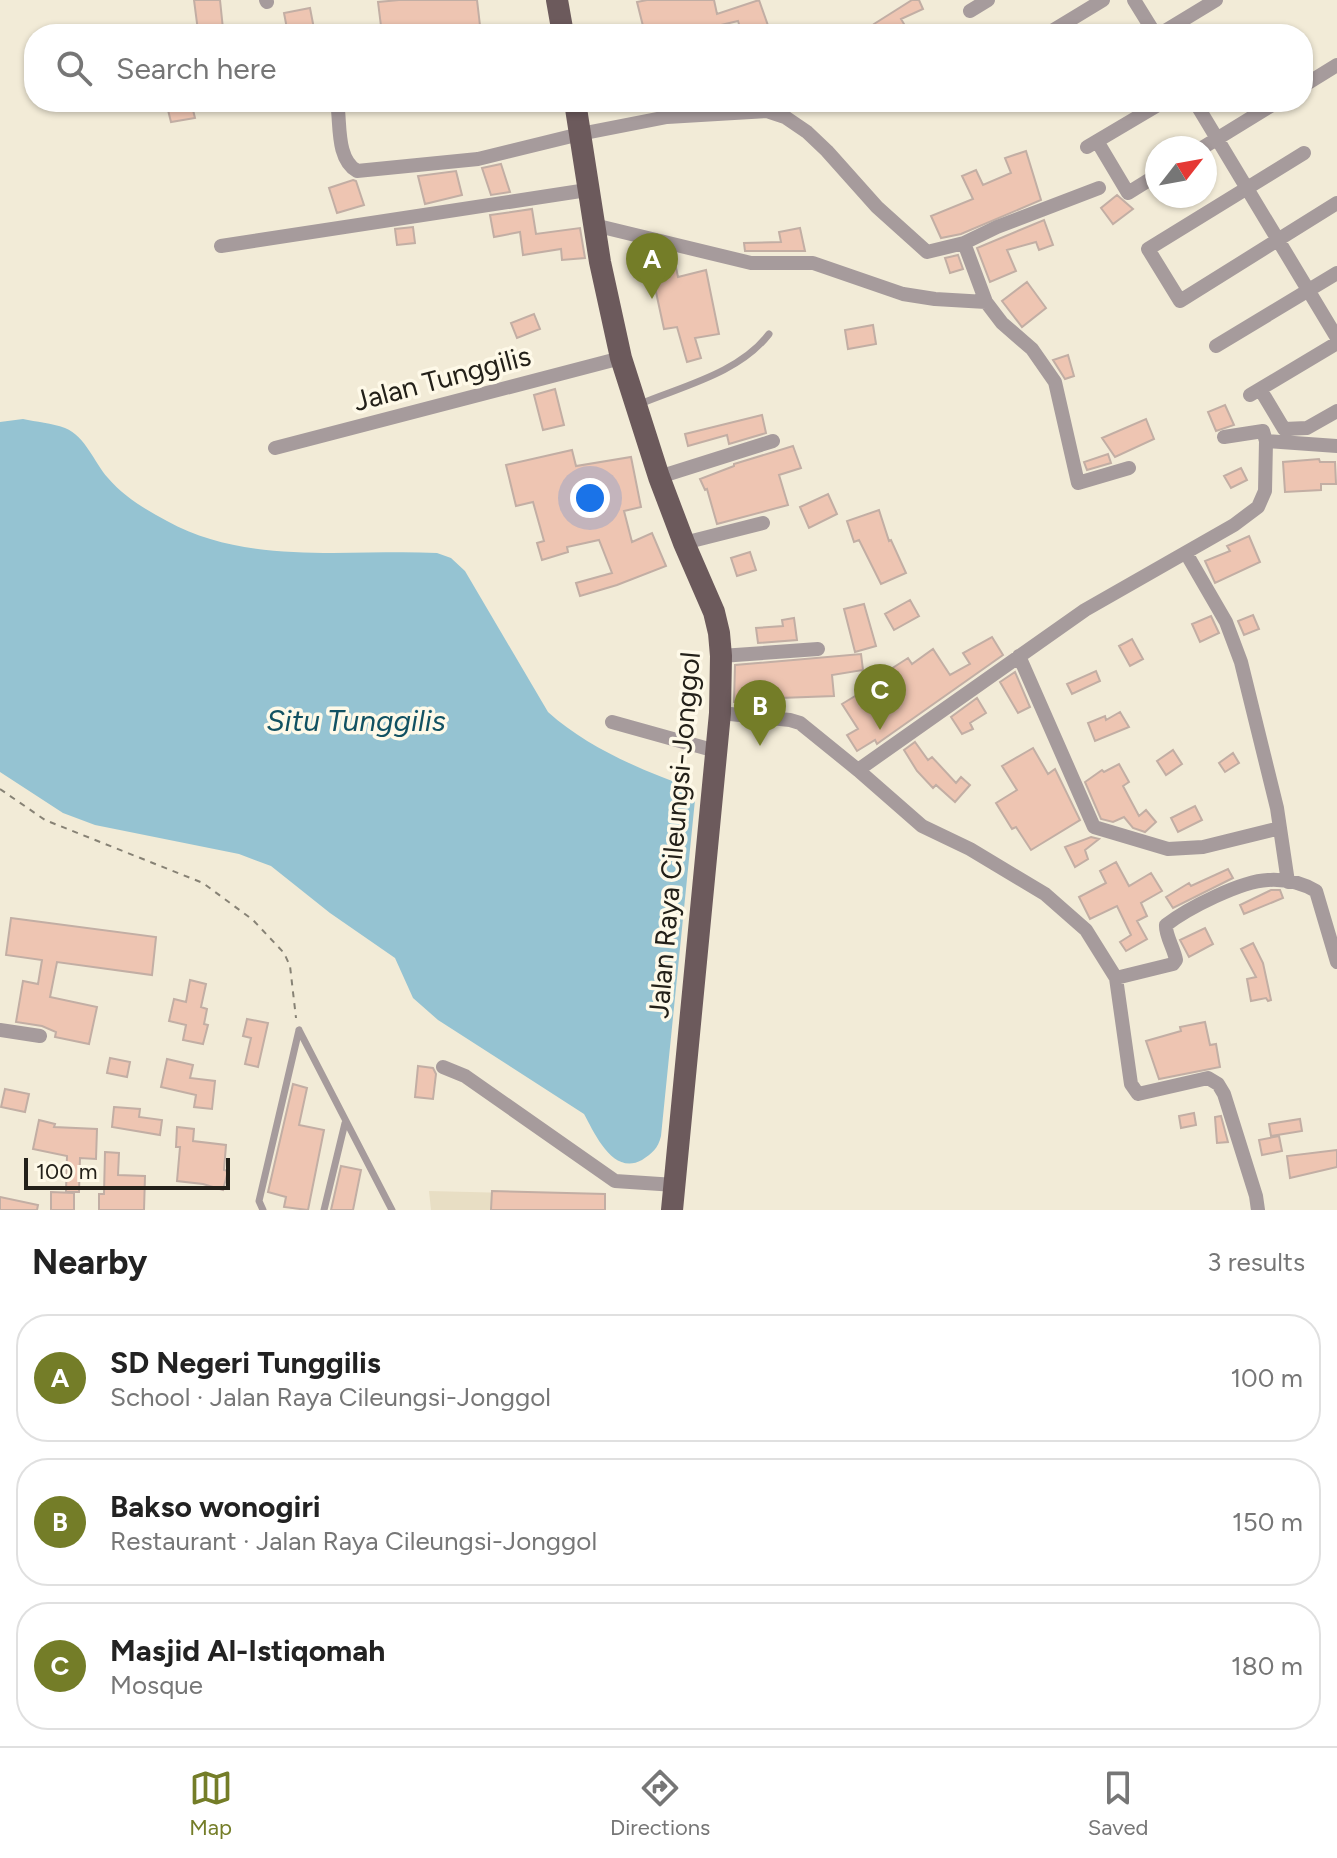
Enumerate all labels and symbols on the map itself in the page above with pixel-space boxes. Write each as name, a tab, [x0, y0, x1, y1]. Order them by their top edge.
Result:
north arrow	[1145, 136, 1217, 208]
pin: A	[626, 233, 678, 299]
street label: Jalan Tunggilis	[350, 338, 534, 418]
your location	[570, 478, 610, 518]
street label: Jalan Raya Cileungsi-Jonggol	[641, 650, 707, 1020]
pin: C	[854, 664, 906, 730]
pin: B	[734, 680, 786, 746]
water label: Situ Tunggilis	[266, 702, 446, 739]
scale bar	[24, 1154, 230, 1190]

